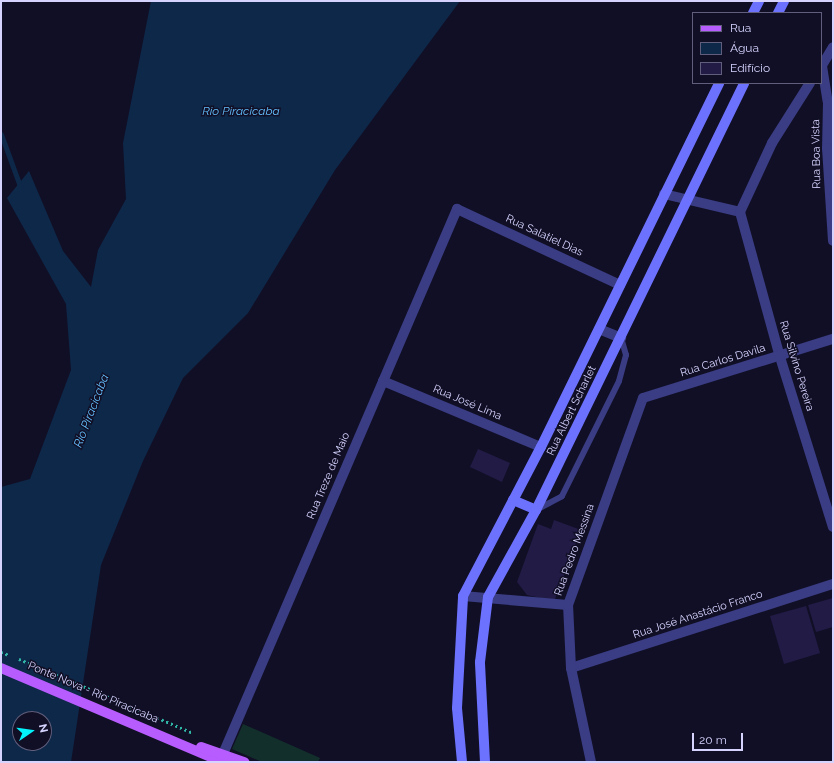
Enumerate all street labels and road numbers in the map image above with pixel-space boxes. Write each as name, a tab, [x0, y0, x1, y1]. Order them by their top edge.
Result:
street label: Rua Boa Vista	[810, 119, 824, 189]
street label: Rua Salatiel Dias	[503, 212, 585, 260]
street label: Rua Silvino Pereira	[776, 319, 816, 413]
street label: Rua Carlos Davila	[679, 342, 767, 380]
street label: Rua Albert Scharlet	[544, 364, 600, 458]
street label: Rua José Lima	[431, 383, 503, 423]
street label: Rua Treze de Maio	[305, 430, 353, 522]
street label: Rua Pedro Messina	[552, 502, 598, 598]
street label: Rua José Anastácio Franco	[631, 588, 765, 642]
street label: Ponte Nova - Rio Piracicaba	[26, 659, 160, 727]

